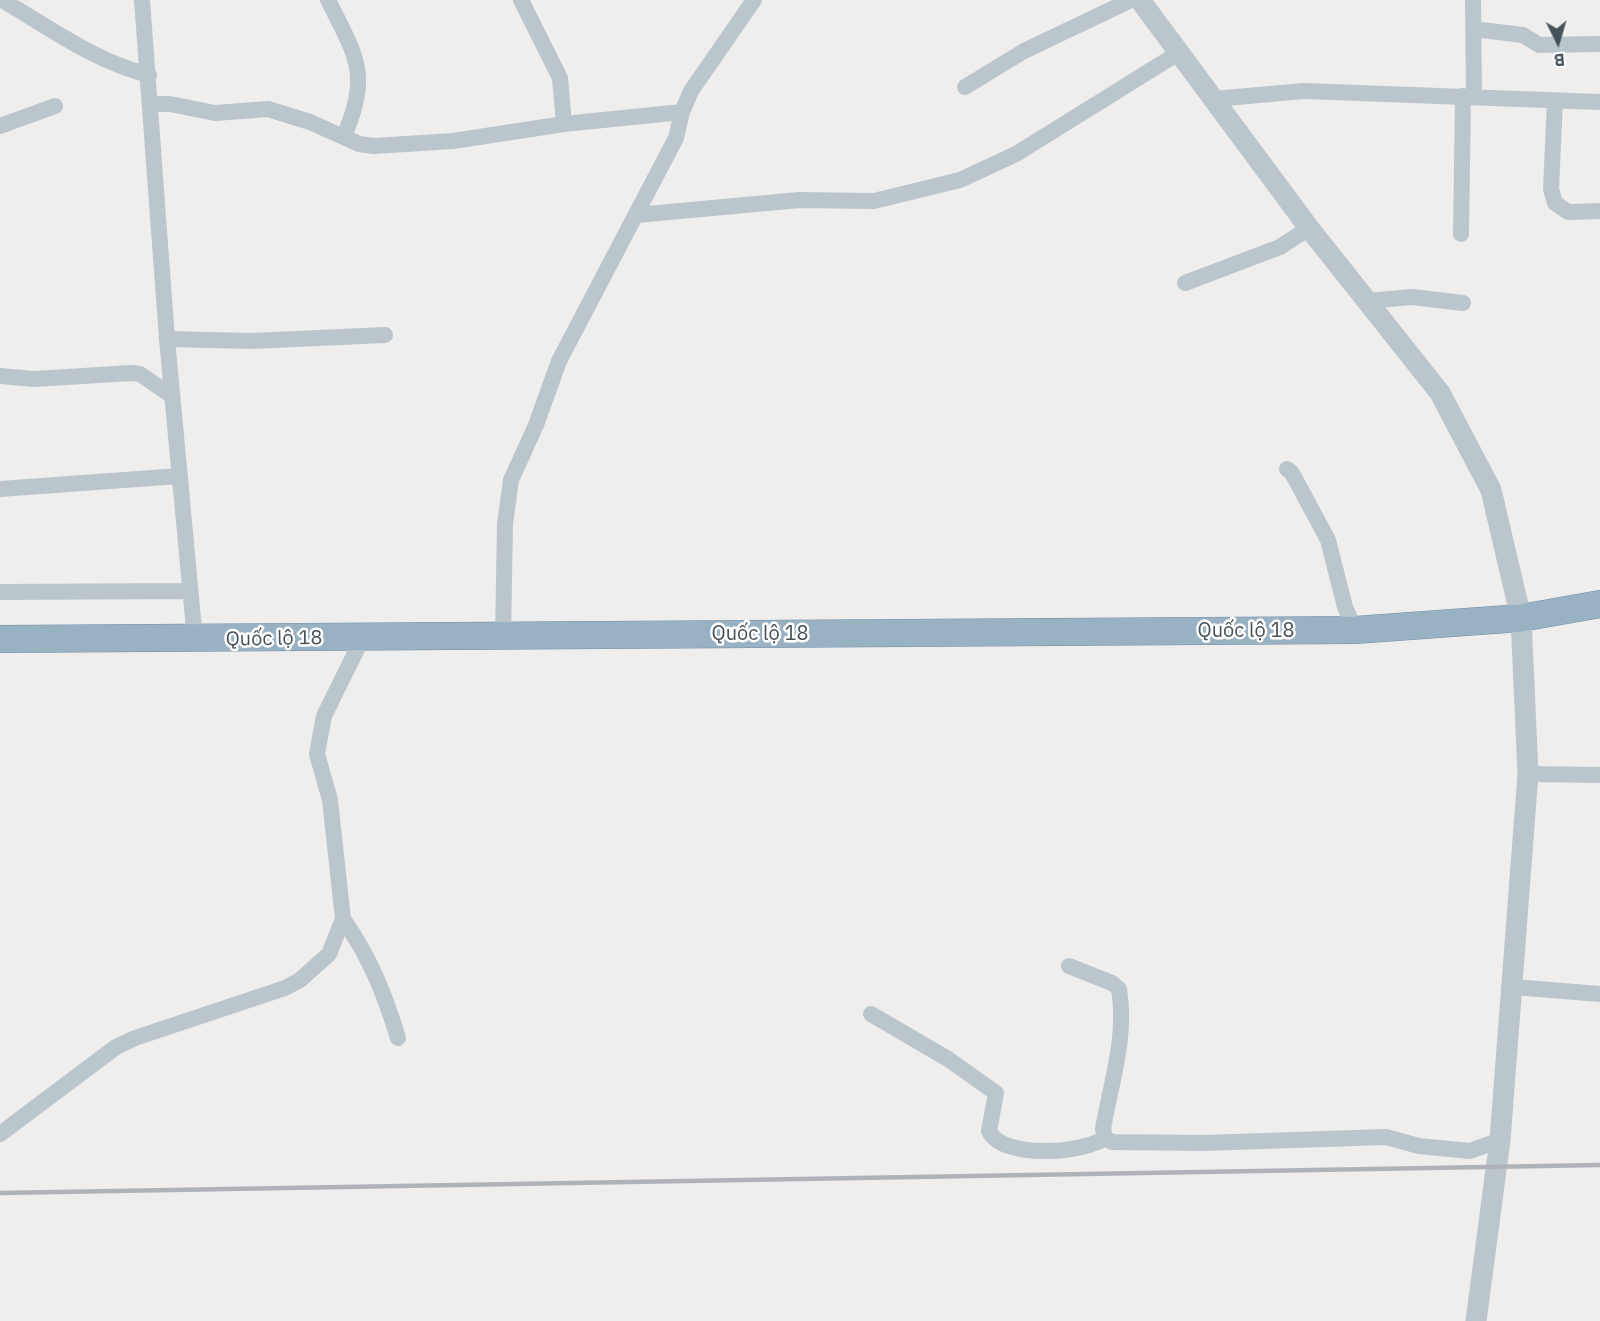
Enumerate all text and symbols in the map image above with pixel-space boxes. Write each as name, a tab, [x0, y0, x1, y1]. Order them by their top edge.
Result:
north arrow	[1528, 12, 1588, 72]
text: B	[1553, 50, 1566, 70]
street label: Quốc lộ 18	[1198, 619, 1294, 643]
street label: Quốc lộ 18	[712, 622, 808, 646]
street label: Quốc lộ 18	[225, 626, 323, 652]

